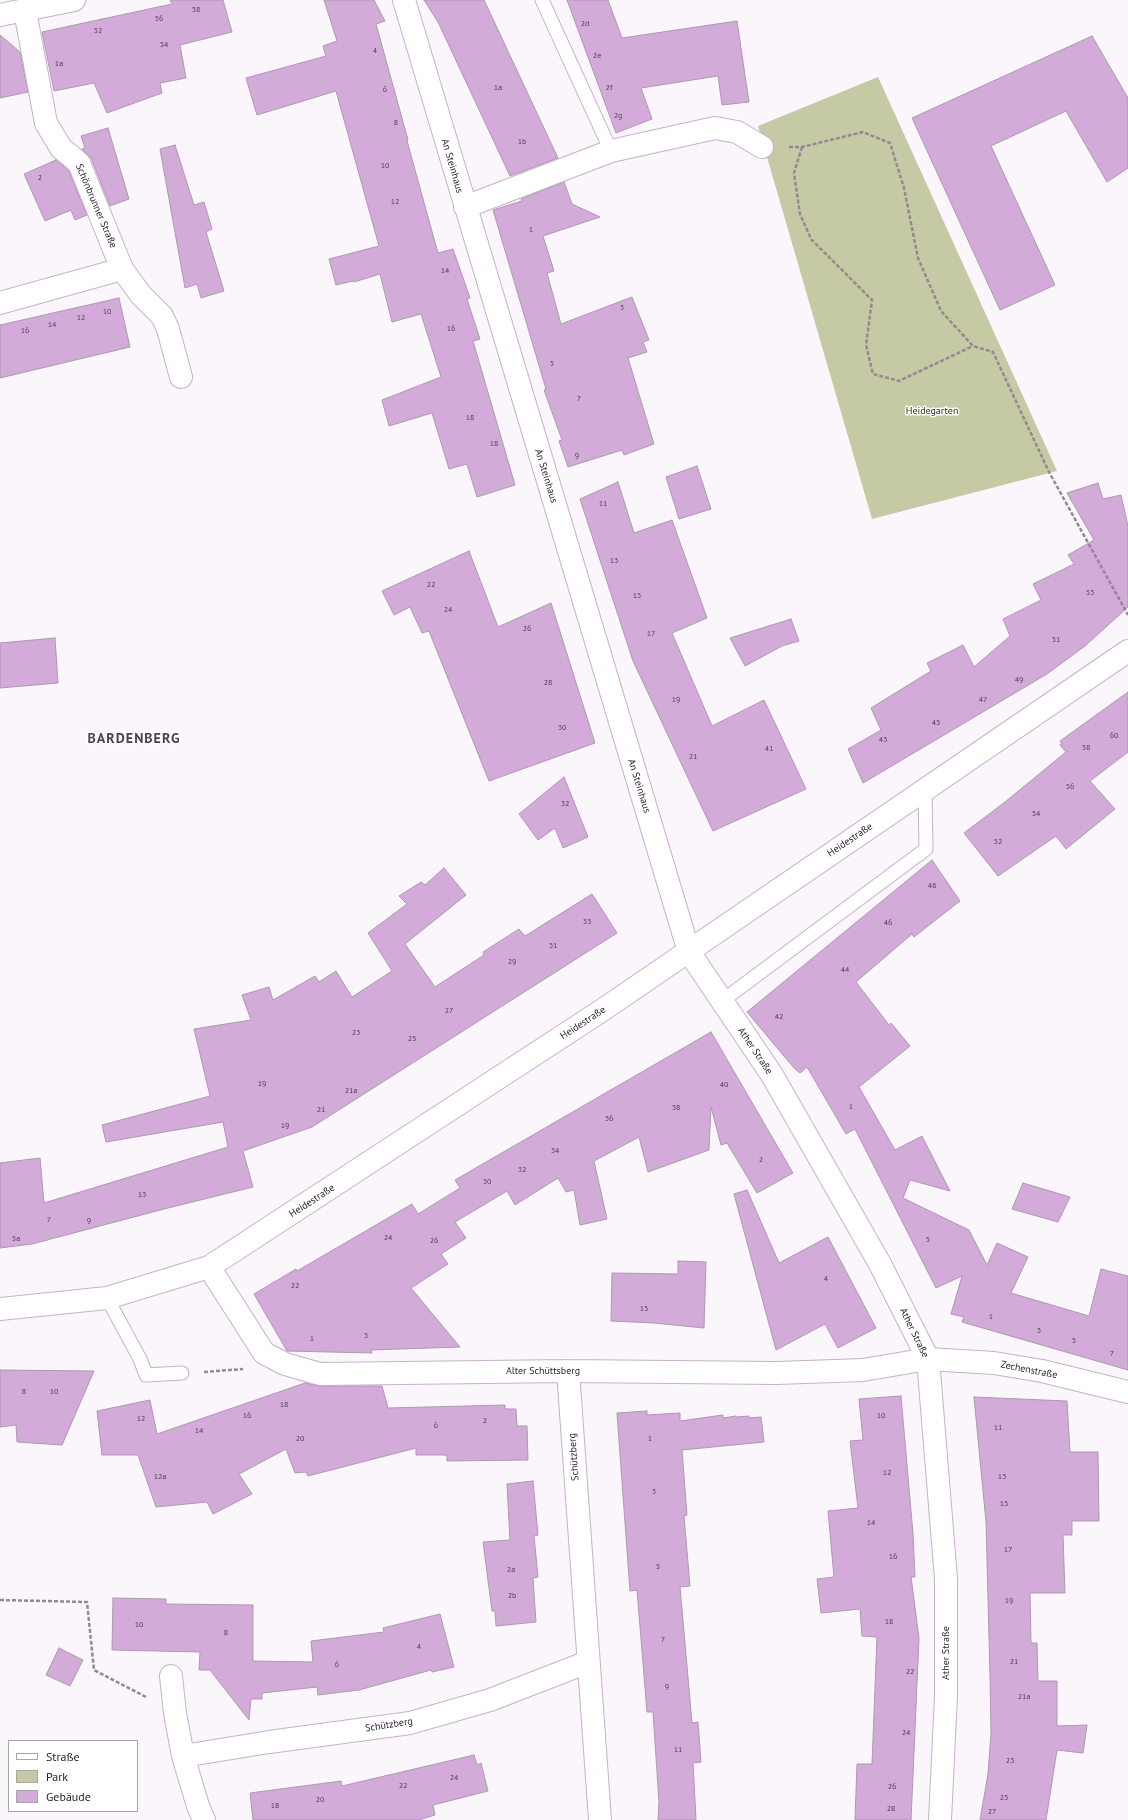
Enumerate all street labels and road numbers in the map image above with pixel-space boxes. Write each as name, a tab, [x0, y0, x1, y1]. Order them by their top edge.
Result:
street label: An Steinhaus	[439, 138, 465, 194]
street label: Schönbrunner Straße	[73, 162, 119, 250]
street label: An Steinhaus	[532, 448, 560, 504]
street label: An Steinhaus	[625, 758, 653, 814]
street label: Heidestraße	[825, 821, 875, 859]
street label: Heidestraße	[558, 1004, 608, 1042]
street label: Ather Straße	[735, 1025, 775, 1077]
street label: Heidestraße	[287, 1182, 337, 1220]
street label: Ather Straße	[897, 1306, 931, 1360]
street label: Zechenstraße	[1000, 1359, 1058, 1381]
street label: Alter Schüttsberg	[506, 1365, 580, 1377]
street label: Schützberg	[566, 1433, 582, 1481]
street label: Ather Straße	[940, 1626, 952, 1680]
street label: Schützberg	[364, 1715, 414, 1735]

